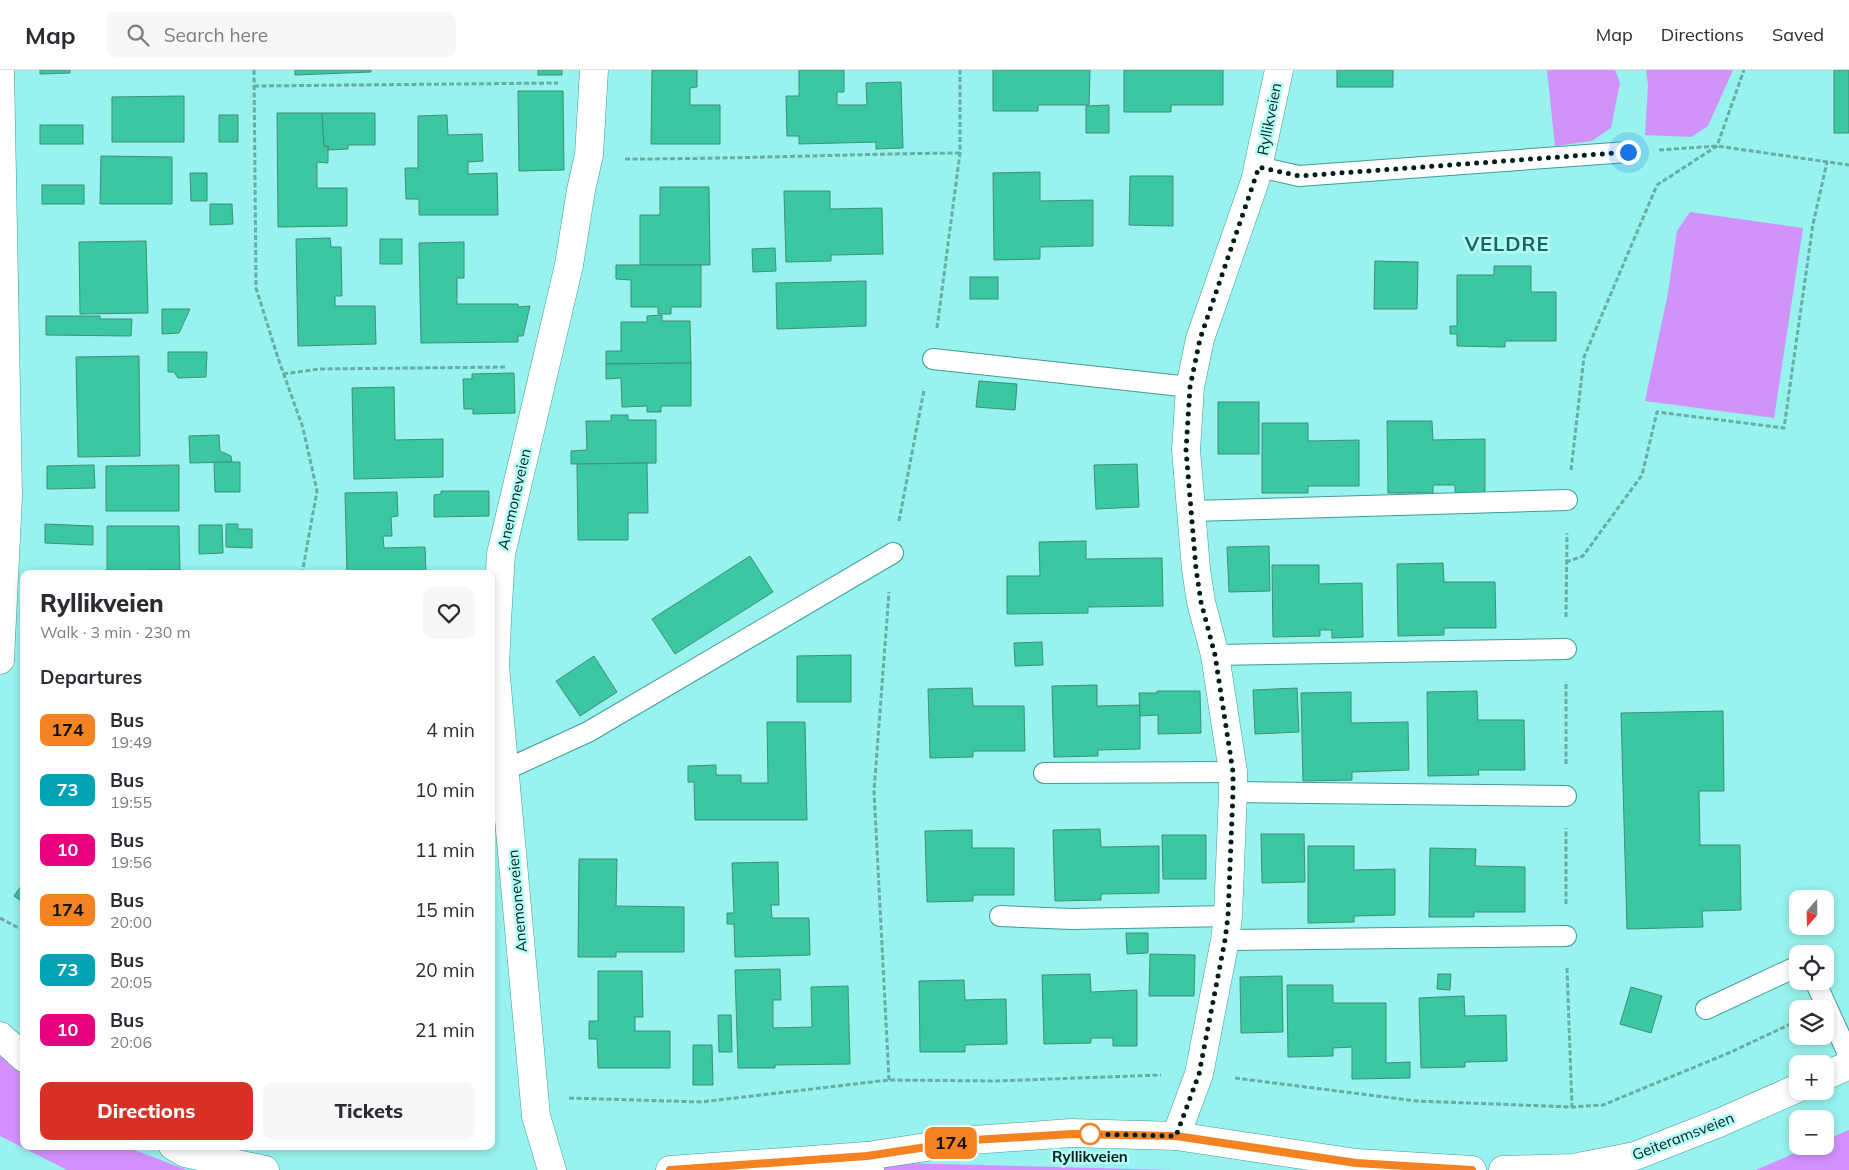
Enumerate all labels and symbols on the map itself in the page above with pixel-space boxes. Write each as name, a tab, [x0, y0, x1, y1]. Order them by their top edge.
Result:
street label: Ryllikveien	[1253, 81, 1285, 157]
your location	[1616, 140, 1641, 165]
district label: VELDRE	[1464, 231, 1549, 256]
street label: Anemoneveien	[493, 447, 535, 551]
street label: Anemoneveien	[503, 849, 531, 953]
north arrow	[1789, 890, 1834, 935]
street label: Geiteramsveien	[1629, 1108, 1737, 1164]
marker: Ryllikveien	[1079, 1123, 1101, 1145]
line badge: 174	[922, 1127, 980, 1159]
place label: Ryllikveien	[1052, 1147, 1128, 1166]

